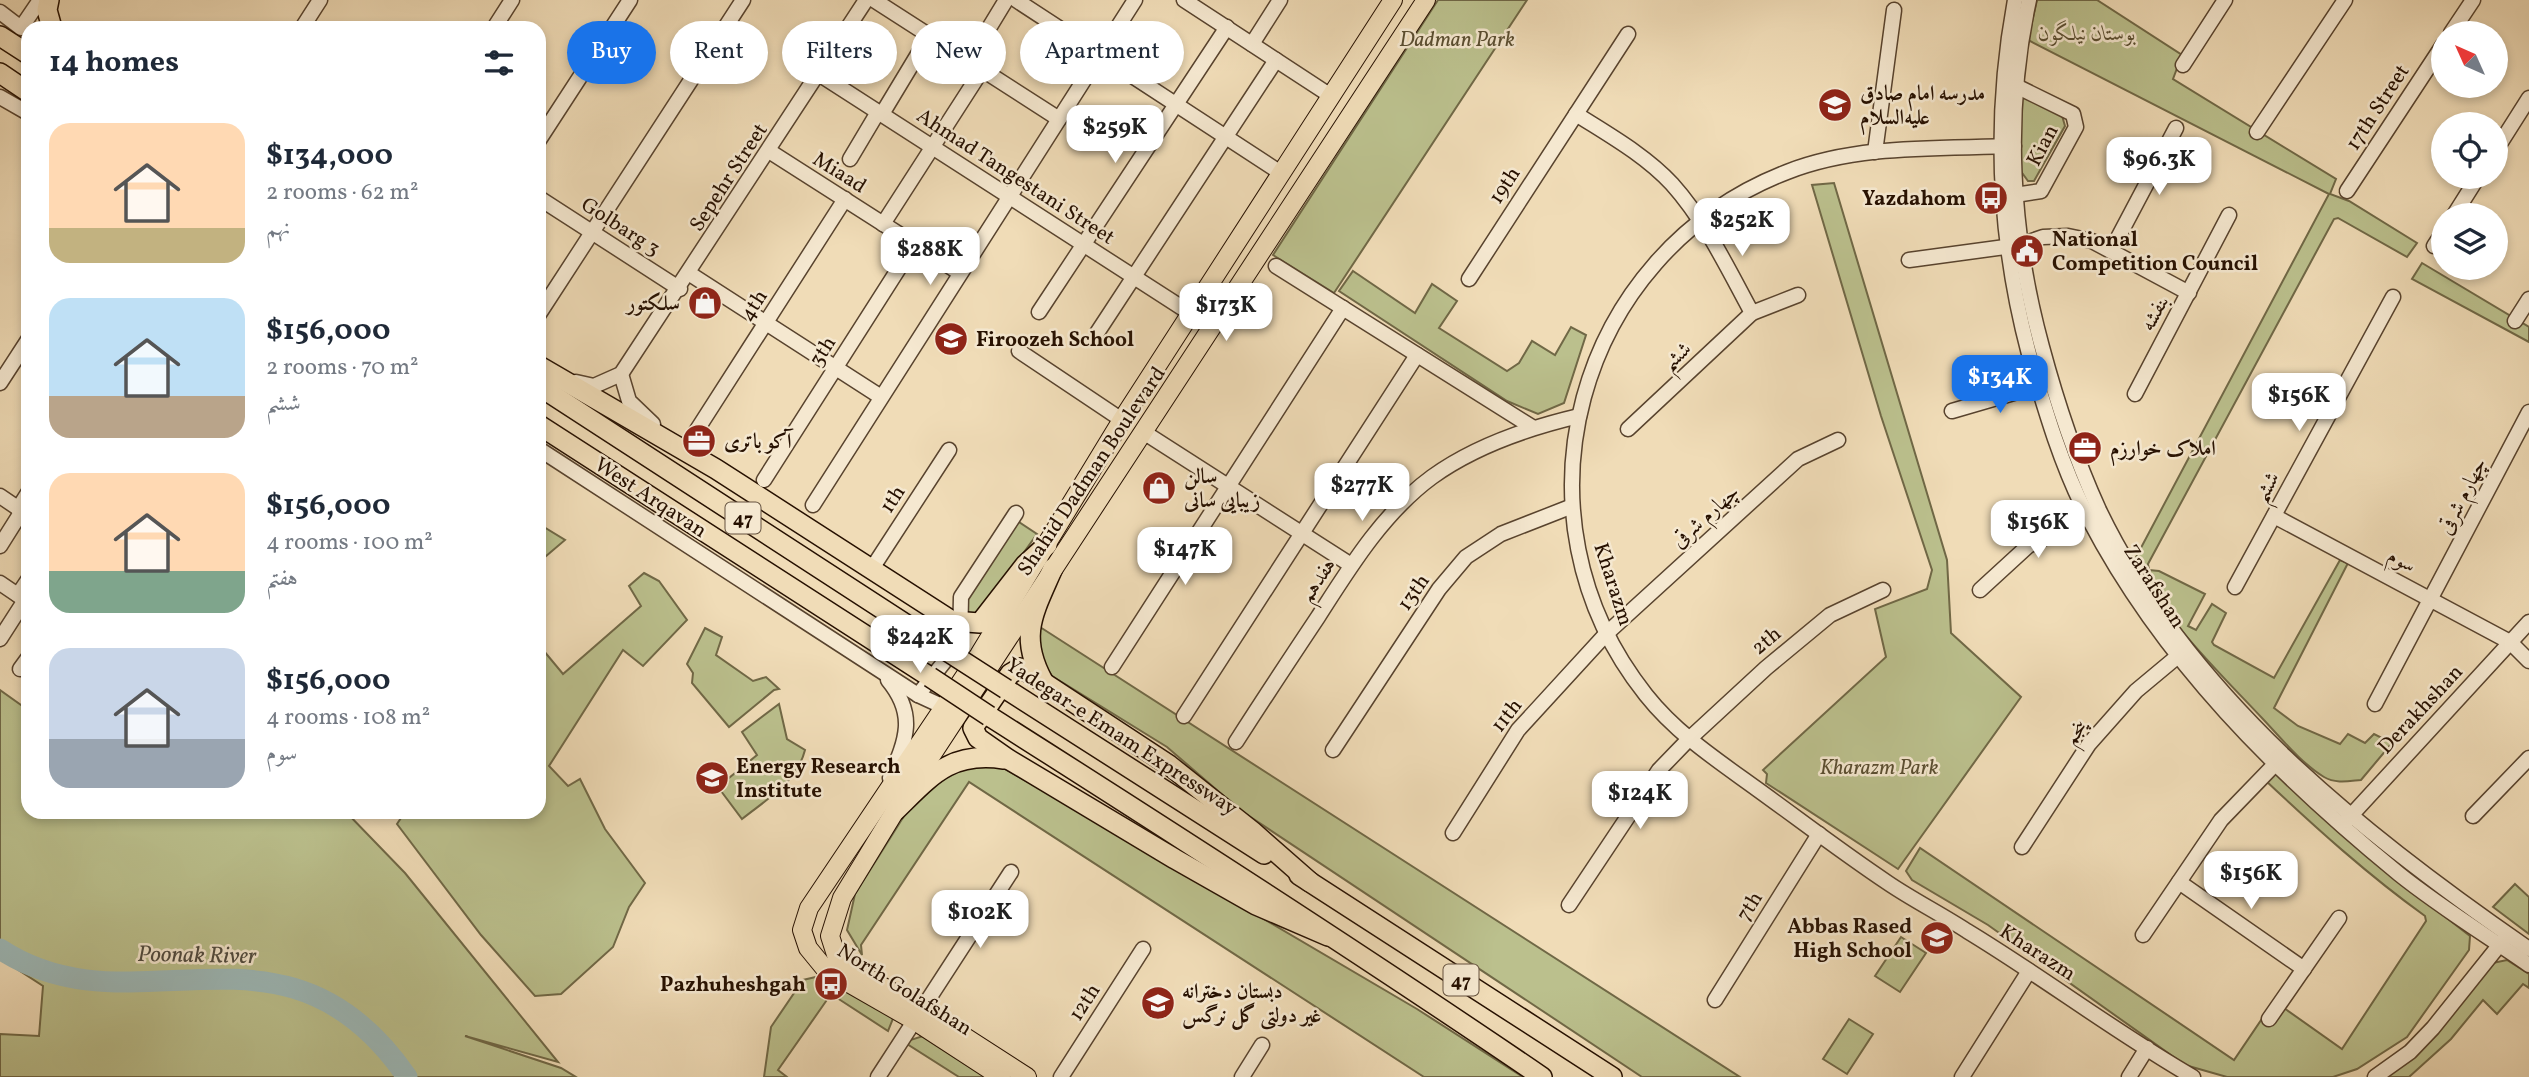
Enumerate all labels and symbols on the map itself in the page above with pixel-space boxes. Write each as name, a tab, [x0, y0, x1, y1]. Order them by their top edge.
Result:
park label: بوستان نیلگون	[2038, 20, 2136, 49]
north arrow	[2431, 21, 2508, 98]
park label: Dadman Park	[1399, 26, 1515, 55]
street label: 17th Street	[2340, 59, 2417, 157]
place label: مدرسه امام صادق علیه‌السلام	[1860, 80, 1985, 136]
school or university icon: مدرسه امام صادق علیه‌السلام	[1816, 86, 1854, 124]
street label: Ahmad Tangestani Street	[910, 102, 1120, 252]
pin: $259K	[1066, 106, 1164, 165]
street label: Sepehr Street	[683, 118, 775, 238]
street label: Kian	[2020, 120, 2066, 172]
pin: $96.3K	[2102, 138, 2216, 197]
street label: Miaad	[807, 145, 872, 201]
street label: 19th	[1482, 162, 1528, 210]
bus stop icon: Yazdahom	[1972, 179, 2010, 217]
place label: Yazdahom	[1862, 185, 1966, 214]
street label: Golbarg 3	[575, 191, 665, 264]
pin: $252K	[1693, 198, 1791, 258]
place label: National Competition Council	[2052, 226, 2258, 279]
pin: $288K	[881, 228, 979, 287]
public building icon: National Competition Council	[2008, 232, 2046, 270]
shop icon: سلکتور	[686, 284, 724, 322]
street label: 4th	[733, 284, 775, 327]
pin: $173K	[1177, 284, 1275, 343]
place label: سلکتور	[625, 290, 680, 319]
street label: بنفشه	[2134, 291, 2177, 337]
school or university icon: Firoozeh School	[932, 320, 970, 358]
place label: Firoozeh School	[976, 326, 1134, 355]
street label: 3th	[803, 331, 844, 372]
street label: ششم	[1656, 336, 1702, 382]
pin: $134K	[1951, 356, 2049, 415]
street label: Shahid Dadman Boulevard	[1011, 361, 1173, 582]
pin: $156K	[2250, 374, 2348, 433]
office icon: آکو باتری	[680, 422, 718, 460]
place label: آکو باتری	[724, 428, 794, 457]
office icon: املاک خوارزم	[2066, 429, 2104, 467]
place label: املاک خوارزم	[2110, 435, 2216, 467]
street label: West Arqavan	[588, 451, 712, 546]
street label: چهارم شرقی	[2432, 453, 2497, 541]
place label: سالن زیبایی سانی	[1183, 463, 1260, 516]
pin: $277K	[1313, 463, 1411, 523]
street label: ششم	[2247, 467, 2292, 511]
shop icon: سالن زیبایی سانی	[1140, 469, 1178, 507]
street label: چهارم شرقی	[1666, 479, 1748, 557]
street label: 1th	[873, 480, 913, 519]
pin: $156K	[1989, 500, 2087, 560]
road number: 47	[726, 503, 760, 534]
pin: $147K	[1136, 528, 1234, 587]
street label: Kharazm	[1586, 539, 1640, 630]
street label: Zarafshan	[2116, 539, 2192, 634]
street label: سوم	[2381, 542, 2421, 583]
street label: هفدهم	[1293, 553, 1347, 611]
street label: 13th	[1391, 569, 1437, 617]
pin: $242K	[871, 616, 969, 675]
street label: 2th	[1746, 620, 1788, 662]
street label: Yadegar-e Emam Expressway	[1000, 651, 1243, 824]
street label: Derakhshan	[2372, 659, 2470, 761]
street label: 11th	[1485, 693, 1530, 739]
street label: پنجم	[2057, 713, 2100, 754]
place label: Energy Research Institute	[736, 753, 901, 806]
park label: Kharazm Park	[1820, 754, 1939, 783]
school or university icon: Energy Research Institute	[693, 759, 731, 797]
pin: $124K	[1591, 772, 1689, 831]
pin: $156K	[2202, 852, 2300, 911]
street label: 7th	[1730, 886, 1771, 927]
pin: $102K	[931, 890, 1029, 950]
place label: Abbas Rased High School	[1787, 913, 1912, 966]
street label: Kharazm	[1993, 918, 2081, 989]
school or university icon: Abbas Rased High School	[1918, 919, 1956, 957]
street label: North Golafshan	[831, 937, 977, 1043]
water label: Poonak River	[137, 939, 257, 973]
road number: 47	[1444, 964, 1478, 996]
bus stop icon: Pazhuheshgah	[812, 965, 850, 1003]
place label: Pazhuheshgah	[660, 971, 806, 1000]
street label: 12th	[1062, 978, 1108, 1027]
place label: دبستان دخترانه غیر دولتی گل نرگس	[1182, 978, 1321, 1031]
school or university icon: دبستان دخترانه غیر دولتی گل نرگس	[1139, 984, 1177, 1022]

